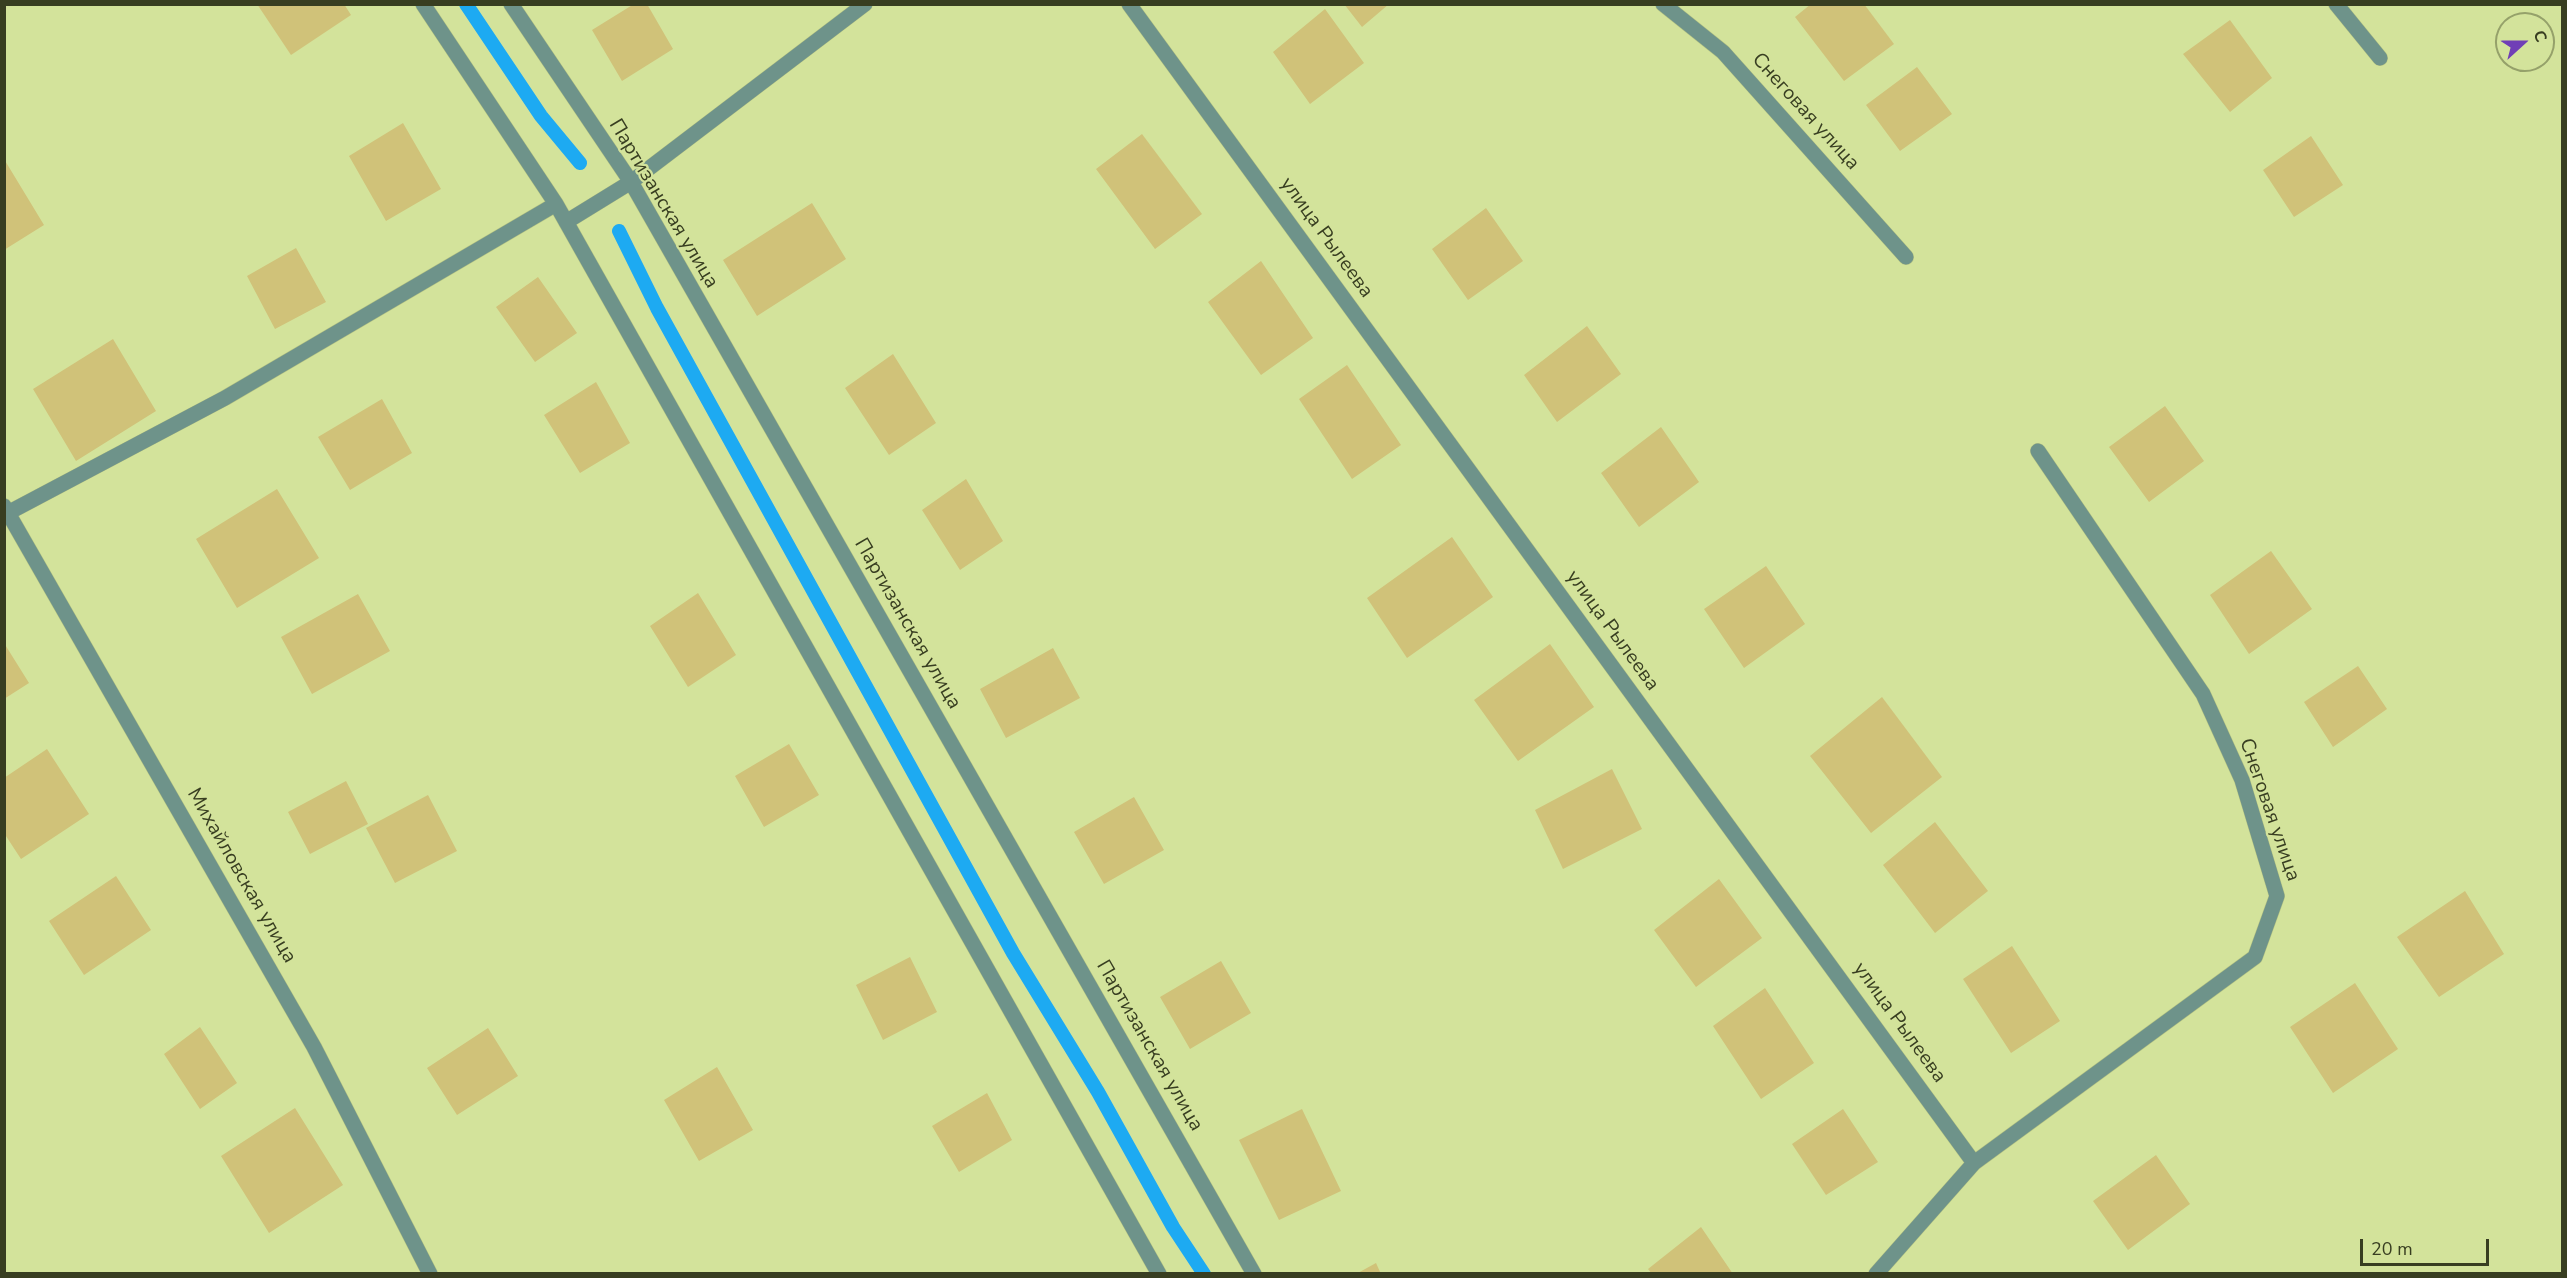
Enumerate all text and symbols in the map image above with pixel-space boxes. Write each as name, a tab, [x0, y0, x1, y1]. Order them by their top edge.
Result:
north arrow	[2495, 12, 2555, 72]
text: С	[2528, 27, 2552, 45]
street label: Снеговая улица	[1746, 48, 1864, 176]
street label: Партизанская улица	[603, 115, 723, 293]
street label: улица Рылеева	[1274, 173, 1378, 303]
street label: Партизанская улица	[848, 534, 966, 714]
street label: улица Рылеева	[1560, 566, 1664, 696]
street label: Снеговая улица	[2233, 735, 2305, 885]
street label: Михайловская улица	[181, 784, 301, 968]
street label: Партизанская улица	[1090, 956, 1208, 1136]
street label: улица Рылеева	[1847, 958, 1951, 1088]
scale bar	[2363, 1227, 2492, 1265]
text: 20 m	[2371, 1237, 2413, 1261]

